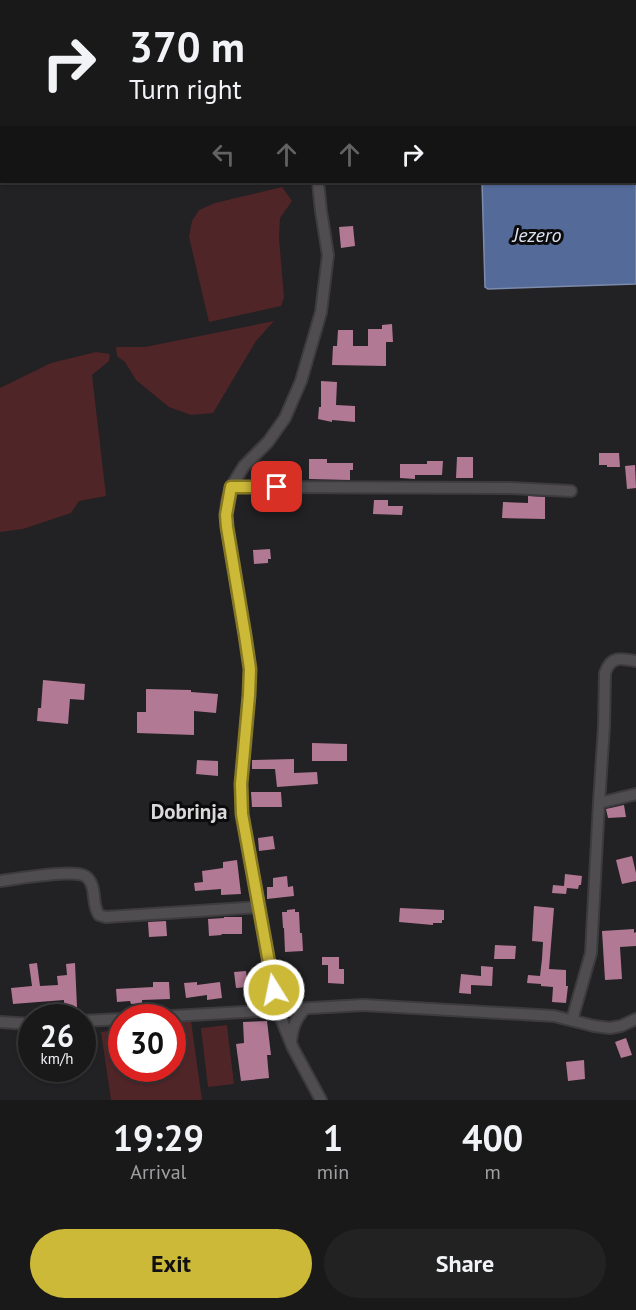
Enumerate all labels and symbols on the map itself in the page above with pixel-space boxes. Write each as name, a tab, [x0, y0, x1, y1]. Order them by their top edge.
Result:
water label: Jezero	[511, 222, 561, 248]
pin	[251, 461, 302, 512]
district label: Dobrinja	[151, 798, 227, 825]
position arrow	[242, 958, 306, 1022]
speed limit sign: 30	[108, 1004, 186, 1082]

